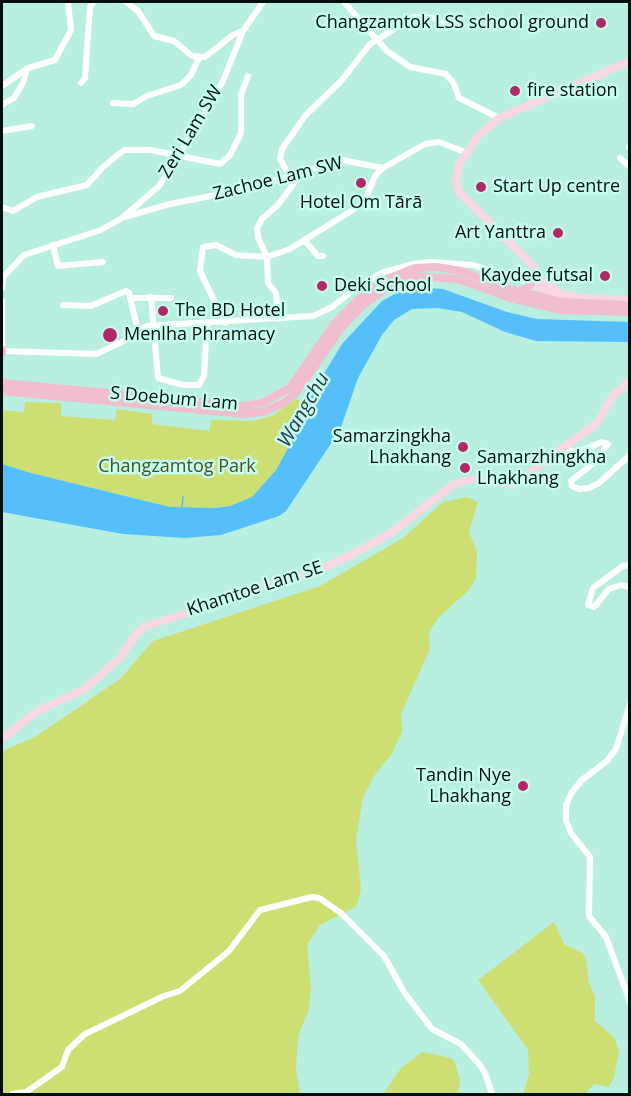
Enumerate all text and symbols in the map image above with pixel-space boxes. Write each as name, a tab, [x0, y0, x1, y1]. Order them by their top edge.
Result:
place label: Changzamtok LSS school ground	[315, 12, 589, 34]
marker: Changzamtok LSS school ground	[594, 16, 608, 30]
place label: fire station	[527, 80, 618, 102]
street label: Zeri Lam SW	[155, 82, 227, 182]
marker: fire station	[508, 84, 522, 98]
street label: Zachoe Lam SW	[211, 152, 345, 206]
marker: Hotel Om Tārā	[354, 176, 368, 190]
place label: Start Up centre	[493, 176, 620, 198]
marker: Start Up centre	[474, 180, 488, 194]
place label: Hotel Om Tārā	[300, 192, 422, 214]
place label: Art Yanttra	[455, 222, 546, 244]
marker: Art Yanttra	[551, 226, 565, 240]
place label: Kaydee futsal	[480, 265, 593, 287]
marker: Kaydee futsal	[598, 269, 612, 283]
place label: Deki School	[334, 275, 432, 297]
marker: Deki School	[315, 279, 329, 293]
place label: The BD Hotel	[175, 300, 285, 322]
marker: The BD Hotel	[156, 304, 170, 318]
place label: Menlha Phramacy	[124, 324, 275, 346]
marker: Menlha Phramacy	[101, 326, 119, 344]
water label: Wangchu	[273, 368, 335, 452]
street label: S Doebum Lam	[109, 383, 239, 415]
place label: Samarzingkha Lhakhang	[333, 426, 451, 468]
marker: Samarzingkha Lhakhang	[456, 440, 470, 454]
place label: Samarzhingkha Lhakhang	[477, 447, 606, 490]
park label: Changzamtog Park	[98, 456, 256, 478]
marker: Samarzhingkha Lhakhang	[458, 461, 472, 475]
street label: Khamtoe Lam SE	[184, 557, 326, 621]
place label: Tandin Nye Lhakhang	[416, 765, 511, 808]
marker: Tandin Nye Lhakhang	[516, 779, 530, 793]

